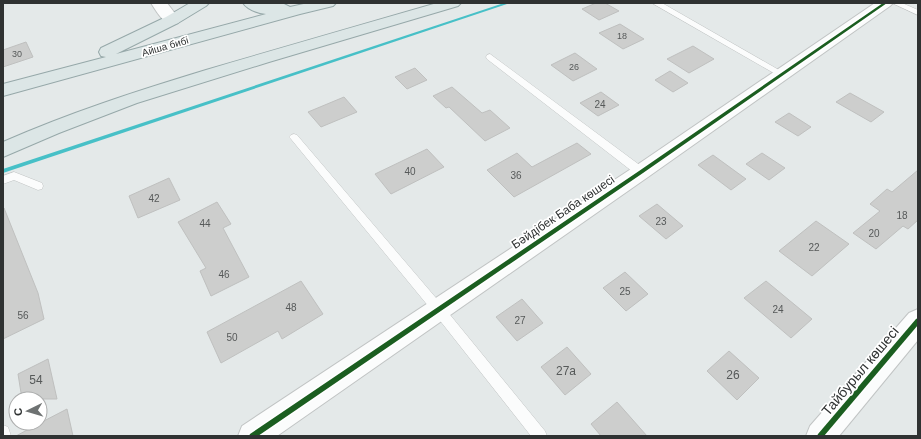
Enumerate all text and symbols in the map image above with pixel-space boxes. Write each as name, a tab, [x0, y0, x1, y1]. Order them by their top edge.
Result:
house number: 18	[617, 31, 627, 41]
street label: Айша бибі	[141, 35, 190, 58]
house number: 30	[12, 49, 22, 59]
house number: 26	[569, 62, 579, 72]
house number: 24	[594, 99, 606, 110]
house number: 40	[404, 166, 416, 177]
house number: 36	[510, 170, 522, 181]
street label: Бәйдібек Баба көшесі	[509, 172, 617, 252]
house number: 42	[148, 193, 160, 204]
house number: 18	[896, 210, 908, 221]
house number: 23	[655, 216, 667, 227]
house number: 44	[199, 218, 211, 229]
house number: 20	[868, 228, 880, 239]
house number: 22	[808, 242, 820, 253]
house number: 46	[218, 269, 230, 280]
house number: 25	[619, 286, 631, 297]
house number: 48	[285, 302, 297, 313]
house number: 24	[772, 304, 784, 315]
house number: 56	[17, 310, 29, 321]
house number: 27	[514, 315, 526, 326]
street label: Тайбурыл көшесі	[818, 323, 902, 419]
house number: 50	[226, 332, 238, 343]
house number: 27а	[556, 364, 576, 378]
house number: 26	[726, 368, 740, 382]
house number: 54	[29, 373, 43, 387]
north arrow	[8, 391, 48, 431]
text: С	[12, 407, 24, 416]

